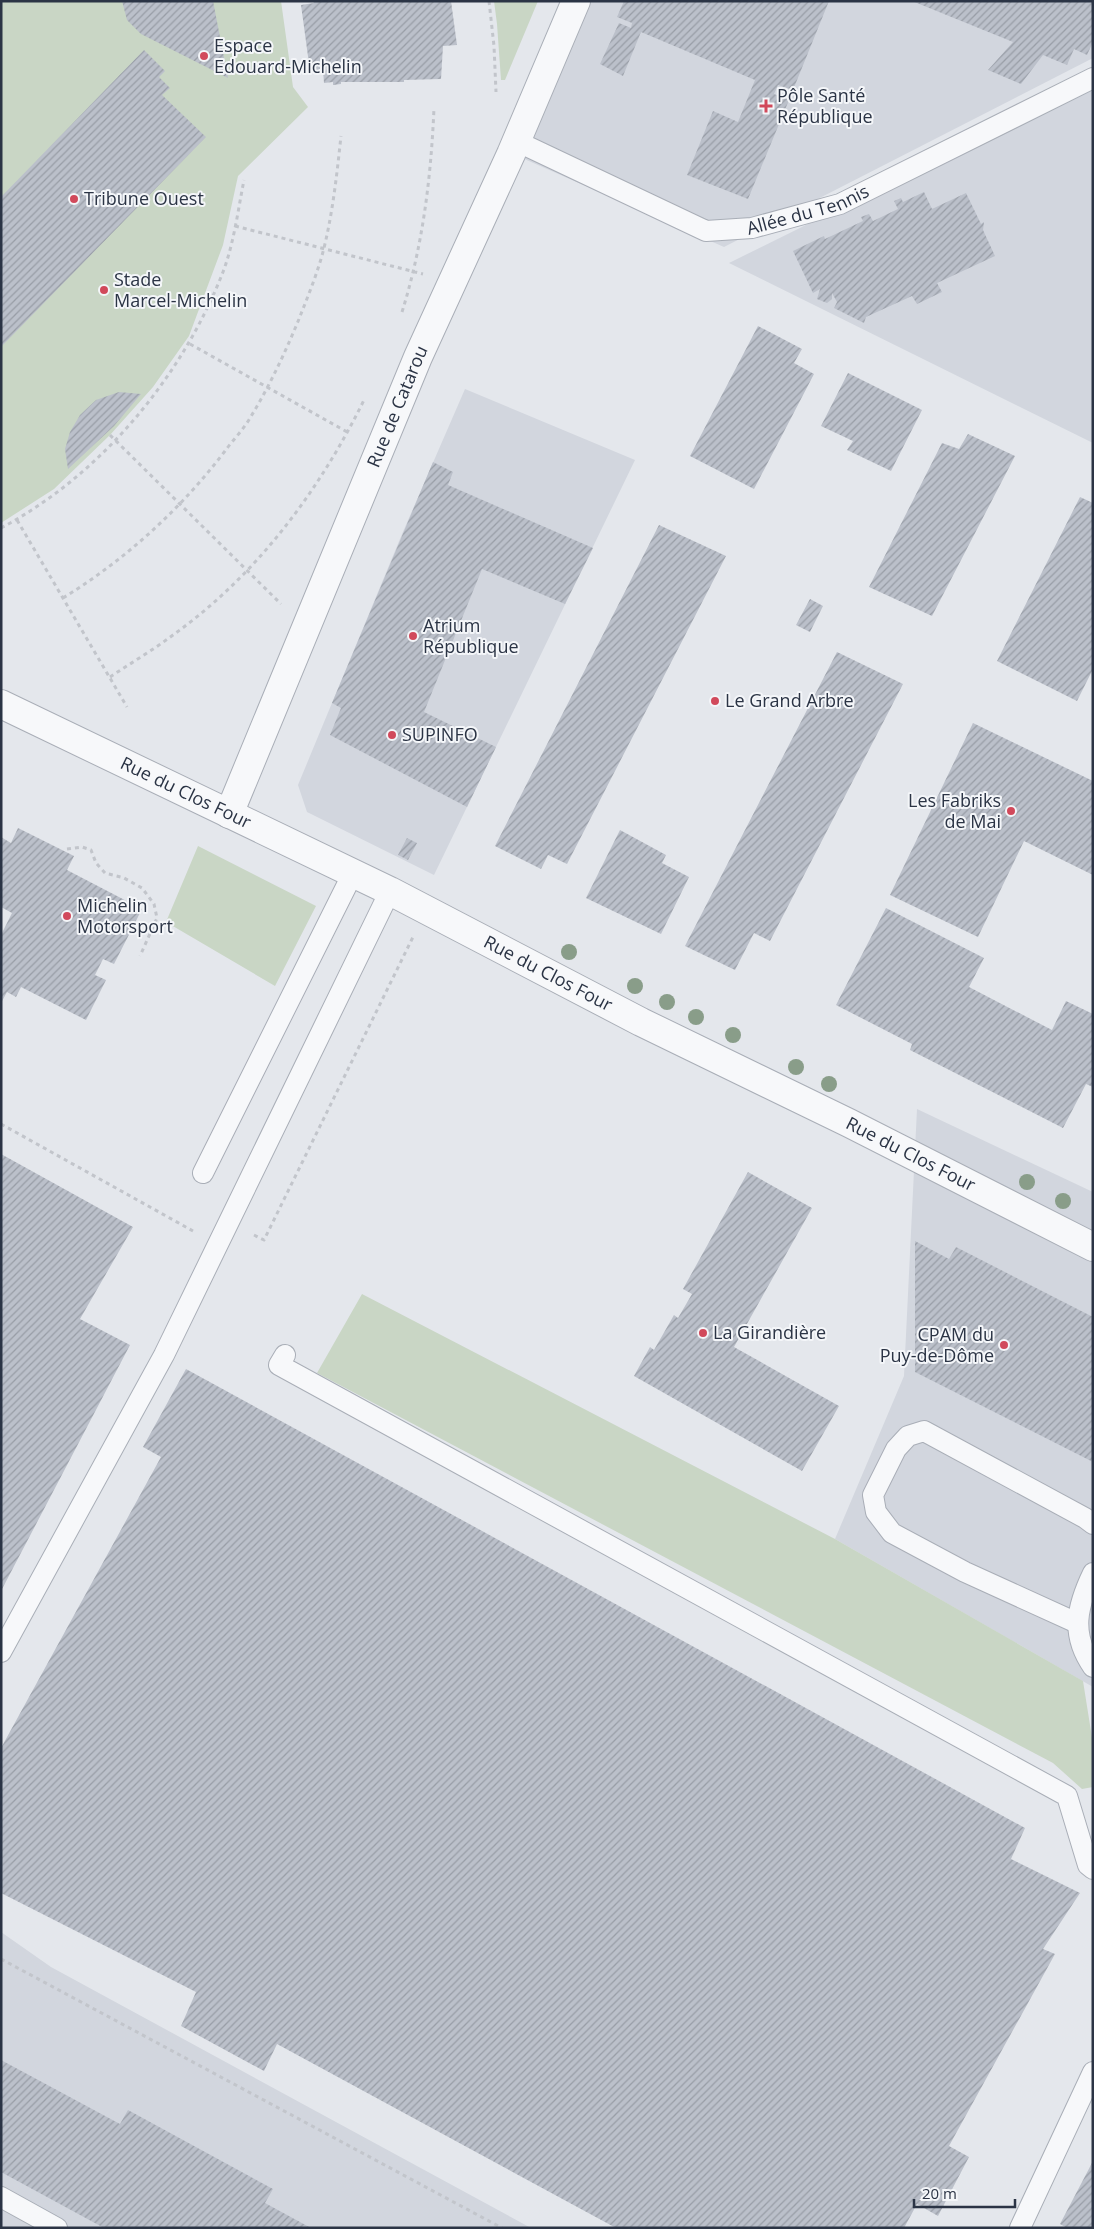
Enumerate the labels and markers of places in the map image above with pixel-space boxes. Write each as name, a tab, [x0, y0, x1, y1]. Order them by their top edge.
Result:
place label: Espace Edouard-Michelin	[214, 33, 362, 78]
marker: Espace Edouard-Michelin	[198, 50, 210, 62]
place label: Pôle Santé République	[777, 83, 873, 128]
marker: Pôle Santé République	[759, 99, 773, 113]
place label: Tribune Ouest	[84, 186, 204, 210]
marker: Tribune Ouest	[68, 193, 80, 205]
place label: Stade Marcel-Michelin	[114, 267, 247, 312]
marker: Stade Marcel-Michelin	[98, 284, 110, 296]
place label: Atrium République	[423, 613, 519, 658]
marker: Atrium République	[407, 630, 419, 642]
place label: Le Grand Arbre	[725, 688, 854, 712]
marker: Le Grand Arbre	[709, 695, 721, 707]
place label: SUPINFO	[402, 722, 478, 746]
marker: SUPINFO	[386, 729, 398, 741]
place label: Les Fabriks de Mai	[908, 788, 1001, 833]
marker: Les Fabriks de Mai	[1005, 805, 1017, 817]
place label: Michelin Motorsport	[77, 893, 173, 938]
marker: Michelin Motorsport	[61, 910, 73, 922]
place label: La Girandière	[713, 1320, 826, 1344]
place label: CPAM du Puy-de-Dôme	[880, 1322, 994, 1367]
marker: La Girandière	[697, 1327, 709, 1339]
marker: CPAM du Puy-de-Dôme	[998, 1339, 1010, 1351]

